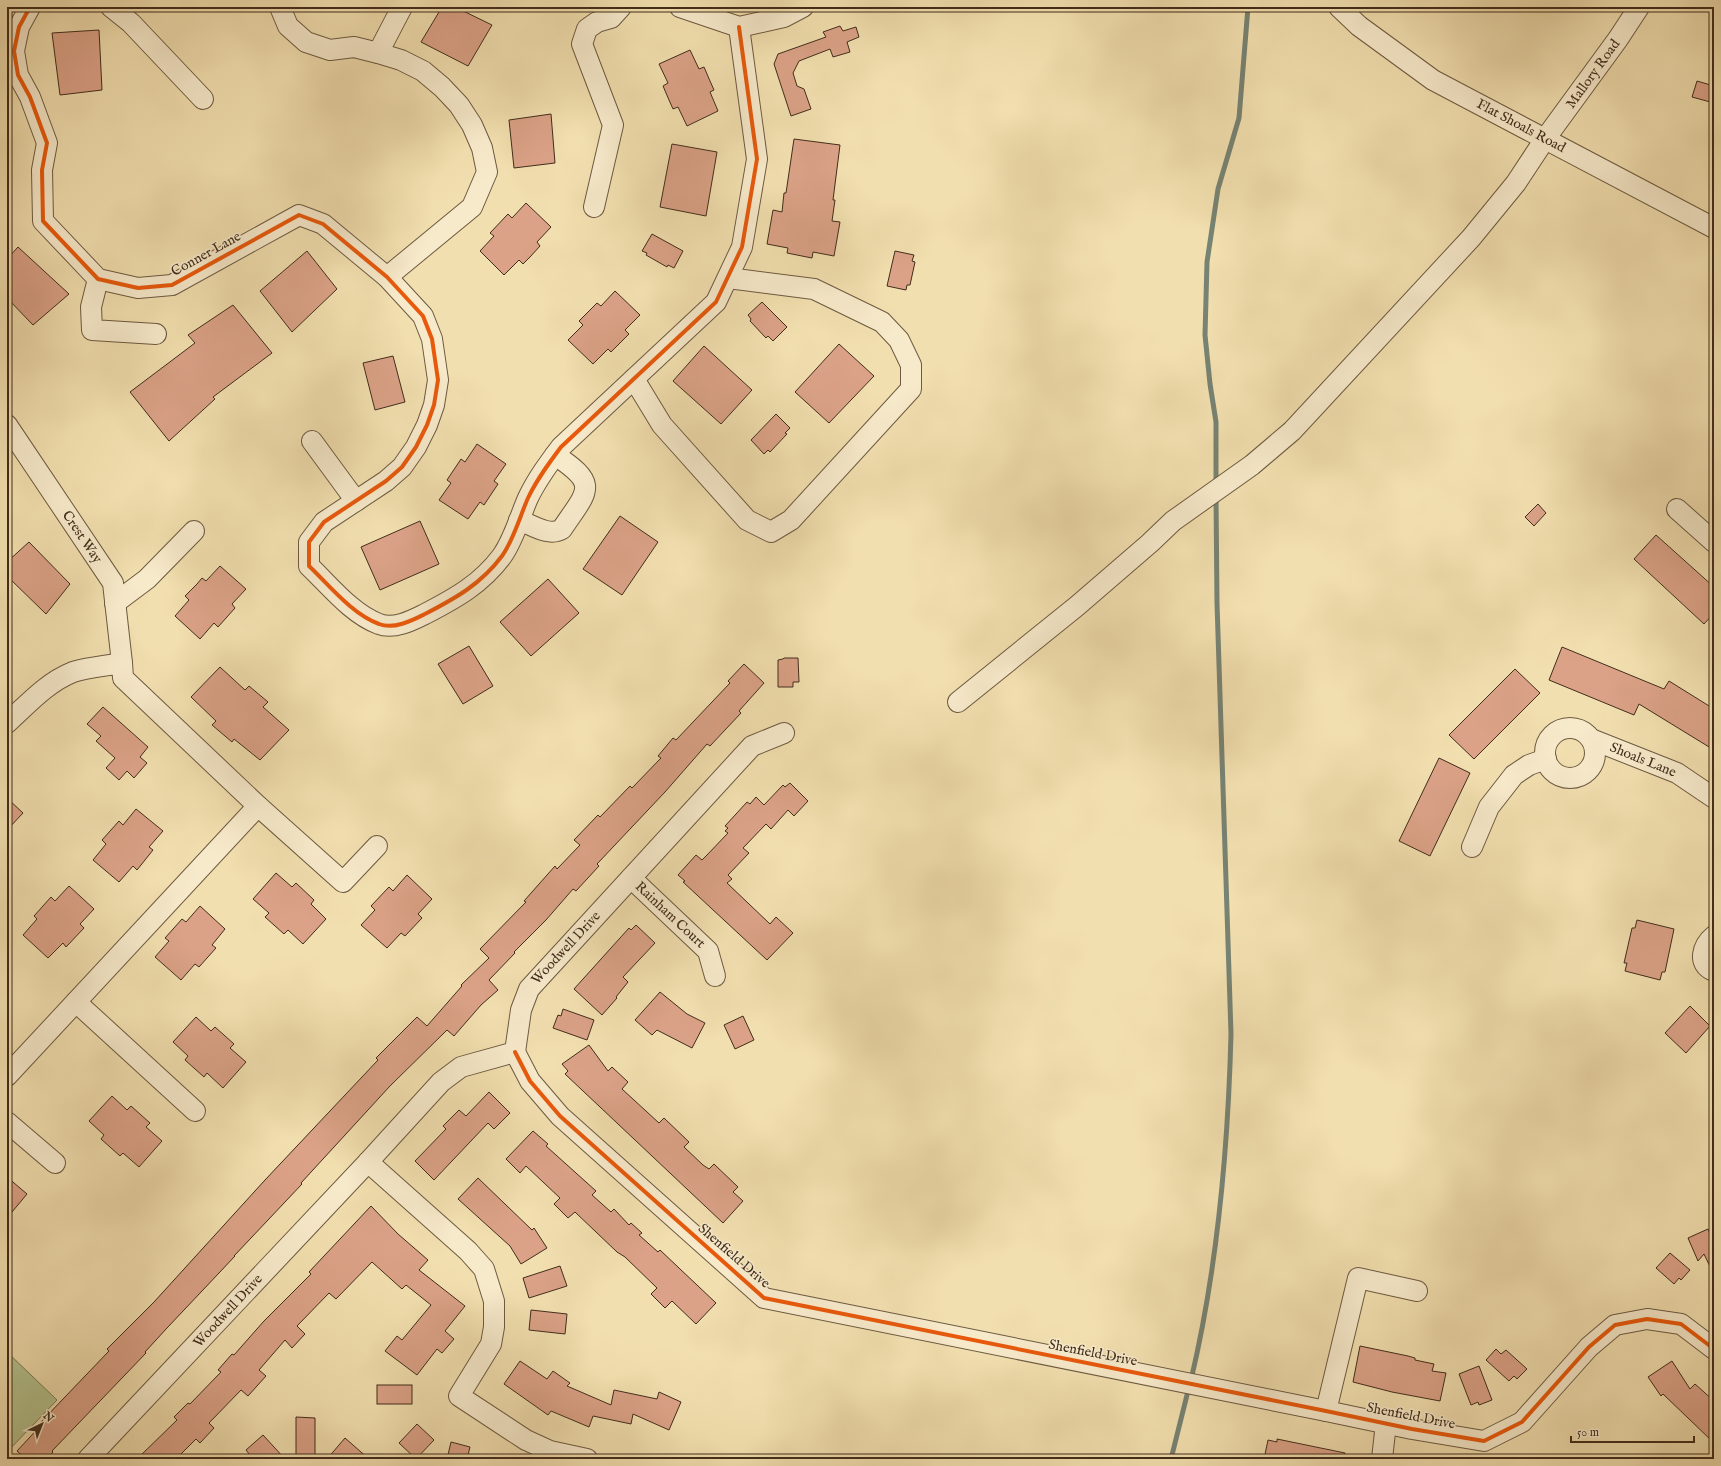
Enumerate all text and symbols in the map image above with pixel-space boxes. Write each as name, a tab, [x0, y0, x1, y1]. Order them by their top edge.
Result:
street label: Mallory Road	[1562, 35, 1624, 112]
street label: Flat Shoals Road	[1473, 95, 1569, 157]
street label: Conner Lane	[168, 227, 245, 281]
street label: Crest Way	[58, 507, 106, 567]
street label: Shoals Lane	[1607, 739, 1679, 782]
street label: Rainham Court	[631, 878, 709, 952]
street label: Woodwell Drive	[527, 907, 605, 988]
street label: Shenfield Drive	[694, 1220, 774, 1293]
street label: Woodwell Drive	[189, 1270, 267, 1351]
street label: Shenfield Drive	[1047, 1336, 1139, 1371]
street label: Shenfield Drive	[1365, 1399, 1457, 1434]
north arrow	[22, 1404, 62, 1444]
text: N	[39, 1408, 57, 1426]
scale bar	[1571, 1418, 1694, 1444]
text: 50 m	[1577, 1425, 1599, 1440]

